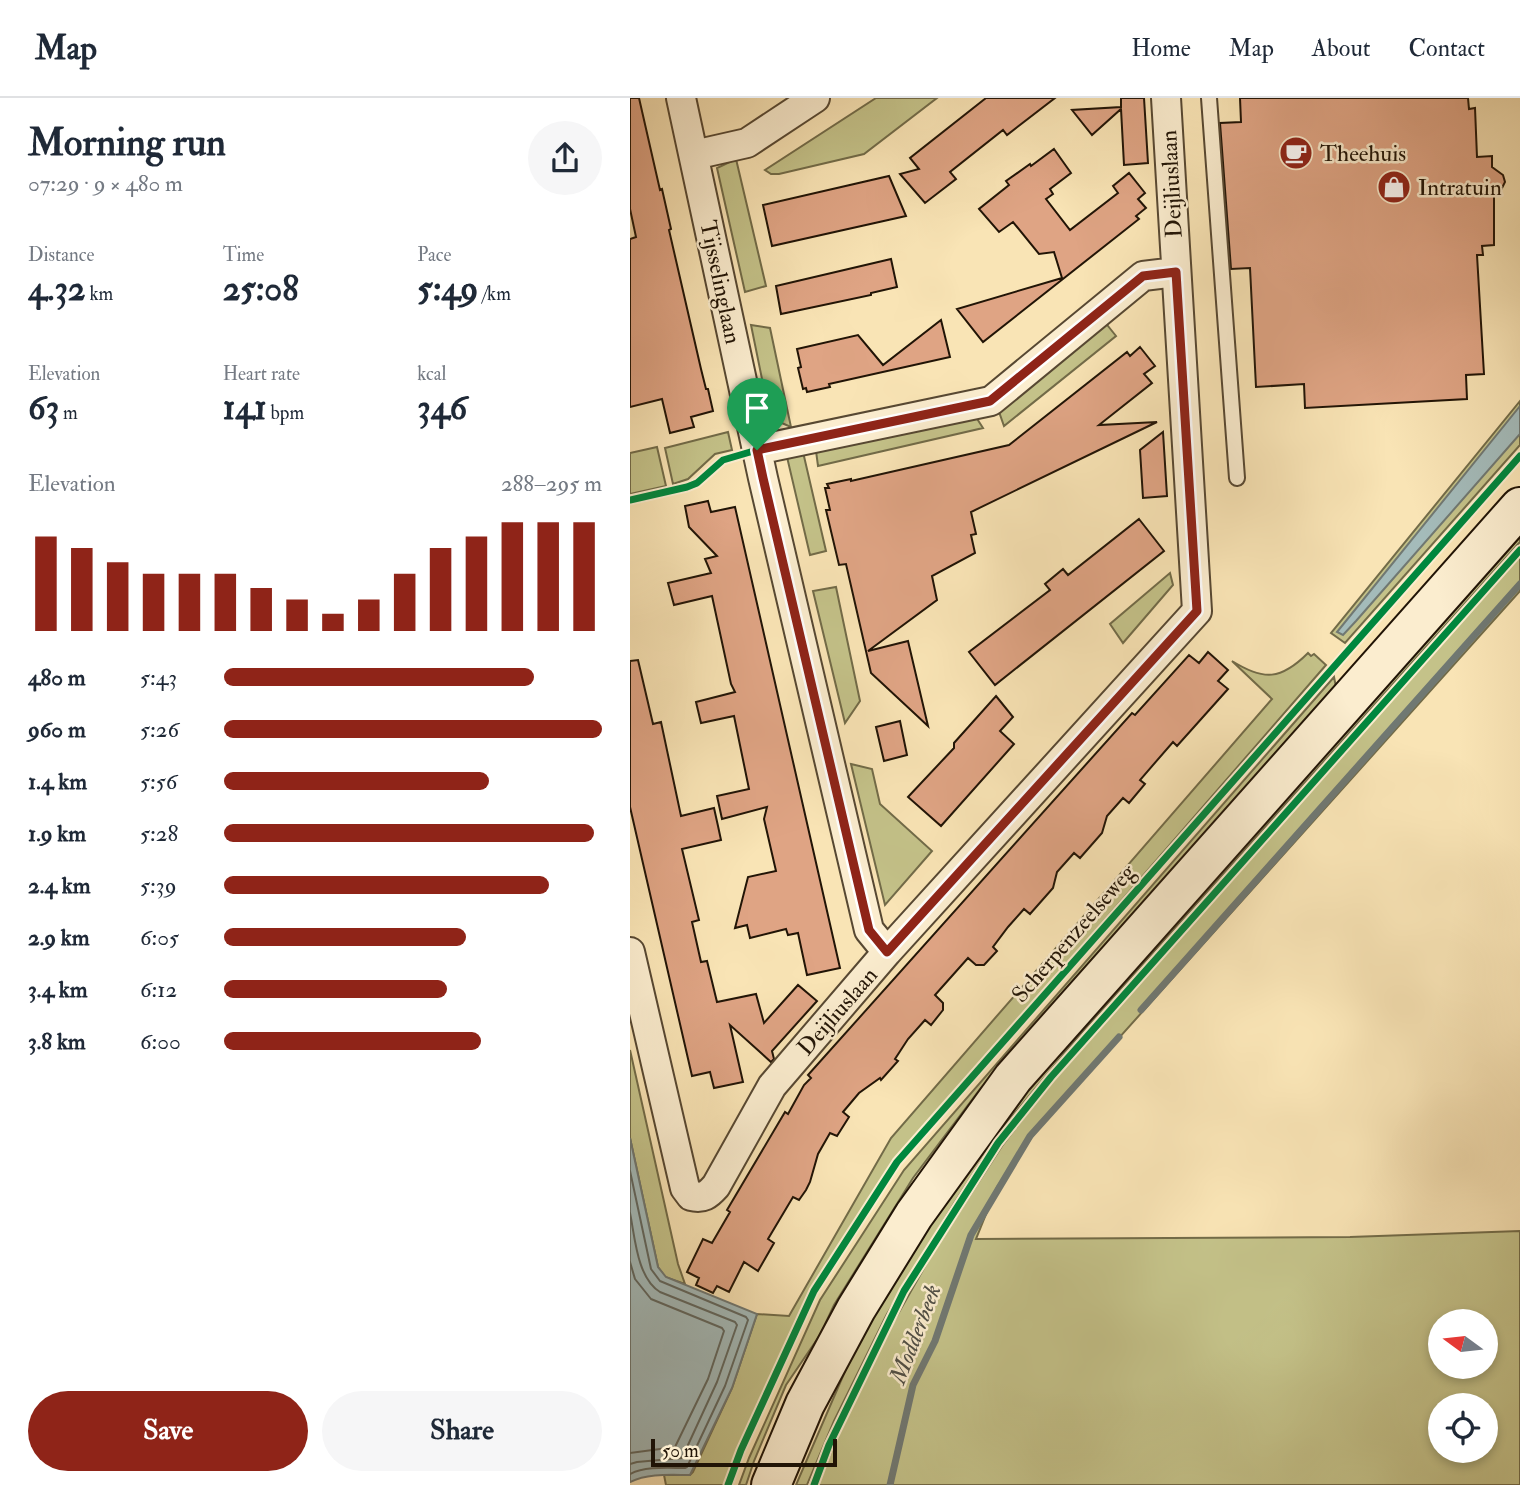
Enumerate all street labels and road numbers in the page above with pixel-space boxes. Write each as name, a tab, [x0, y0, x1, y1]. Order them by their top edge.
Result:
street label: Deijliuslaan	[1154, 129, 1189, 239]
street label: Tijsselinglaan	[693, 218, 748, 347]
street label: Scherpenzeelseweg	[1005, 858, 1143, 1009]
street label: Deijliuslaan	[791, 961, 884, 1062]

